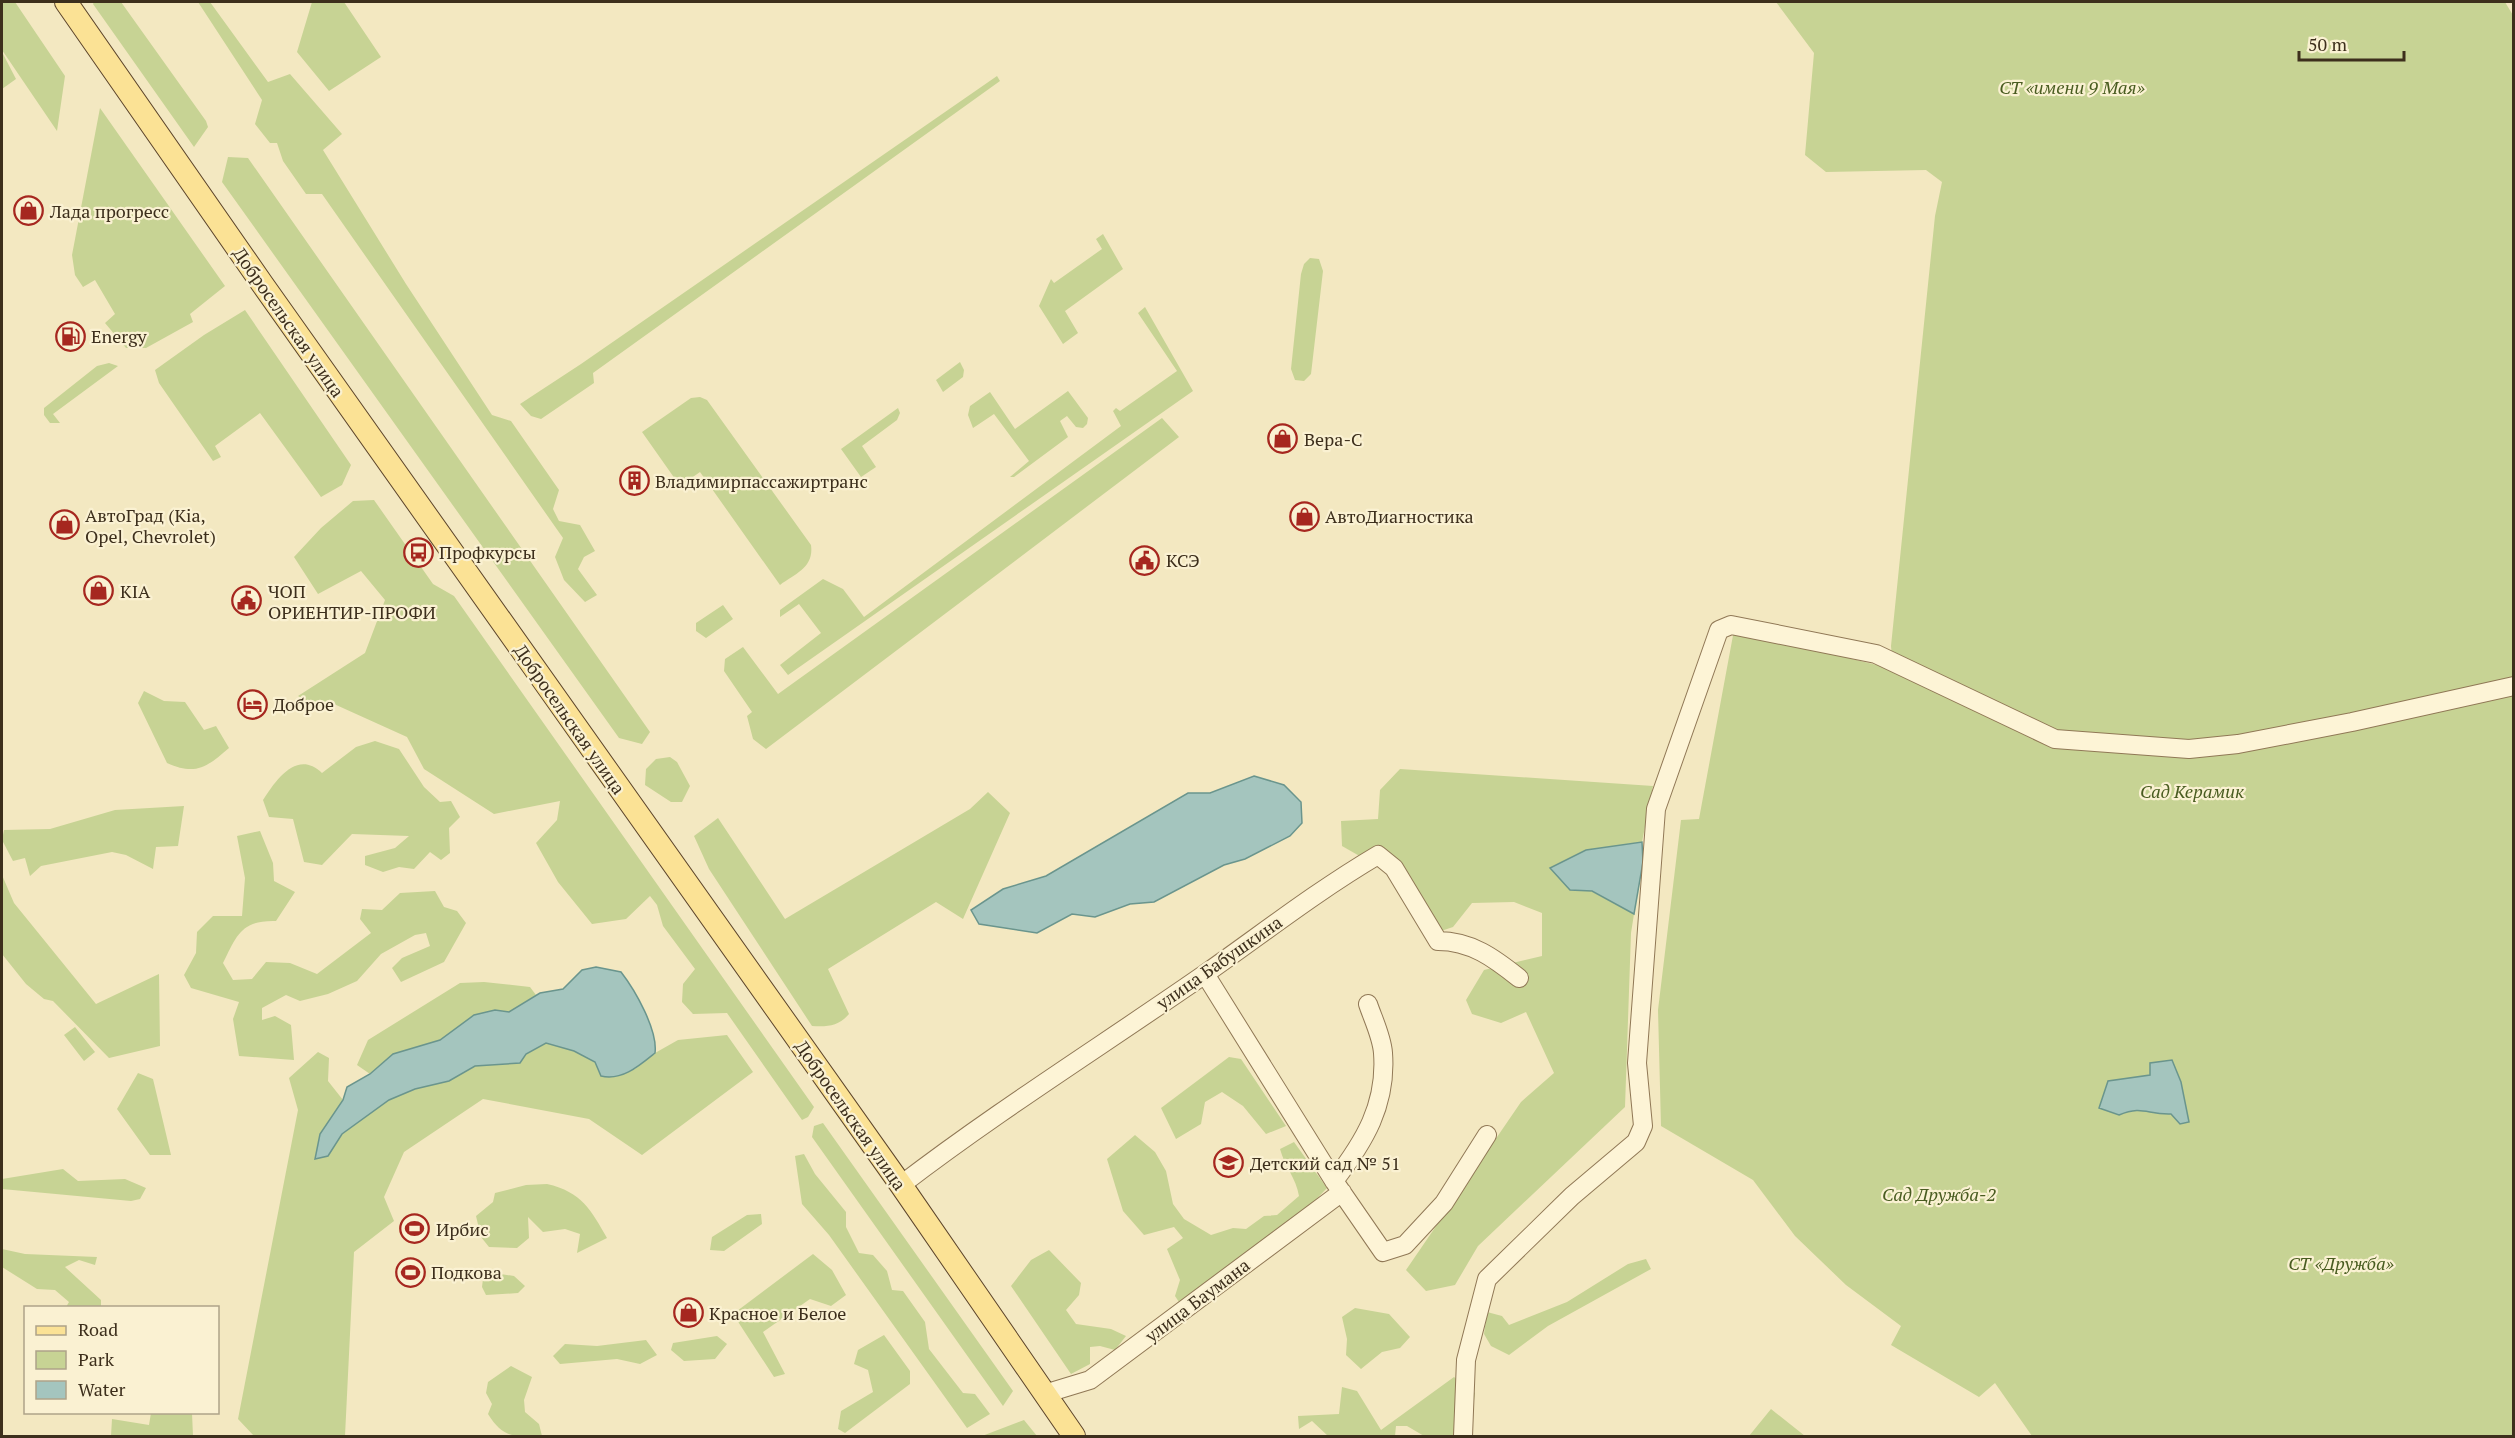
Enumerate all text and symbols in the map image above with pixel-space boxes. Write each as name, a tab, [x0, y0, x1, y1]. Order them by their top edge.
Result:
scale bar	[2299, 24, 2404, 62]
text: 50 m	[2308, 32, 2348, 56]
park label: СТ «имени 9 Мая»	[1999, 75, 2145, 99]
shop icon: Лада прогресс	[13, 195, 45, 227]
place label: Лада прогресс	[49, 199, 169, 223]
street label: Добросельская улица	[228, 242, 350, 402]
fuel station icon: Energy	[54, 320, 86, 352]
place label: Energy	[91, 324, 148, 348]
shop icon: Вера-С	[1267, 423, 1299, 455]
place label: Вера-С	[1304, 427, 1363, 451]
building icon: Владимирпассажиртранс	[618, 465, 650, 497]
place label: Владимирпассажиртранс	[655, 469, 868, 493]
shop icon: АвтоДиагностика	[1288, 500, 1320, 532]
place label: АвтоГрад (Kia, Opel, Chevrolet)	[85, 503, 216, 548]
place label: АвтоДиагностика	[1325, 504, 1474, 528]
shop icon: АвтоГрад (Kia, Opel, Chevrolet)	[48, 509, 80, 541]
bus stop icon: Профкурсы	[402, 536, 434, 568]
place label: Профкурсы	[439, 540, 536, 564]
public building icon: КСЭ	[1129, 544, 1161, 576]
place label: КСЭ	[1166, 548, 1200, 572]
shop icon: KIA	[83, 575, 115, 607]
place label: KIA	[120, 579, 151, 603]
place label: ЧОП ОРИЕНТИР-ПРОФИ	[268, 579, 436, 624]
public building icon: ЧОП ОРИЕНТИР-ПРОФИ	[231, 585, 263, 617]
street label: Добросельская улица	[509, 639, 631, 799]
hotel icon: Доброе	[236, 688, 268, 720]
place label: Доброе	[273, 692, 334, 716]
park label: Сад Керамик	[2140, 779, 2244, 803]
street label: улица Бабушкина	[1151, 910, 1287, 1015]
street label: Добросельская улица	[790, 1035, 912, 1195]
school or university icon: Детский сад № 51	[1213, 1147, 1245, 1179]
place label: Детский сад № 51	[1250, 1151, 1401, 1175]
park label: Сад Дружба-2	[1882, 1182, 1997, 1206]
sports icon: Ирбис	[399, 1213, 431, 1245]
place label: Ирбис	[436, 1217, 489, 1241]
park label: СТ «Дружба»	[2288, 1251, 2395, 1275]
street label: улица Баумана	[1139, 1253, 1254, 1348]
sports icon: Подкова	[394, 1256, 426, 1288]
place label: Подкова	[431, 1260, 502, 1284]
shop icon: Красное и Белое	[672, 1297, 704, 1329]
place label: Красное и Белое	[709, 1301, 846, 1325]
legend	[24, 1306, 219, 1414]
text: Road	[78, 1317, 118, 1341]
text: Park	[78, 1347, 115, 1371]
text: Water	[78, 1377, 125, 1401]

